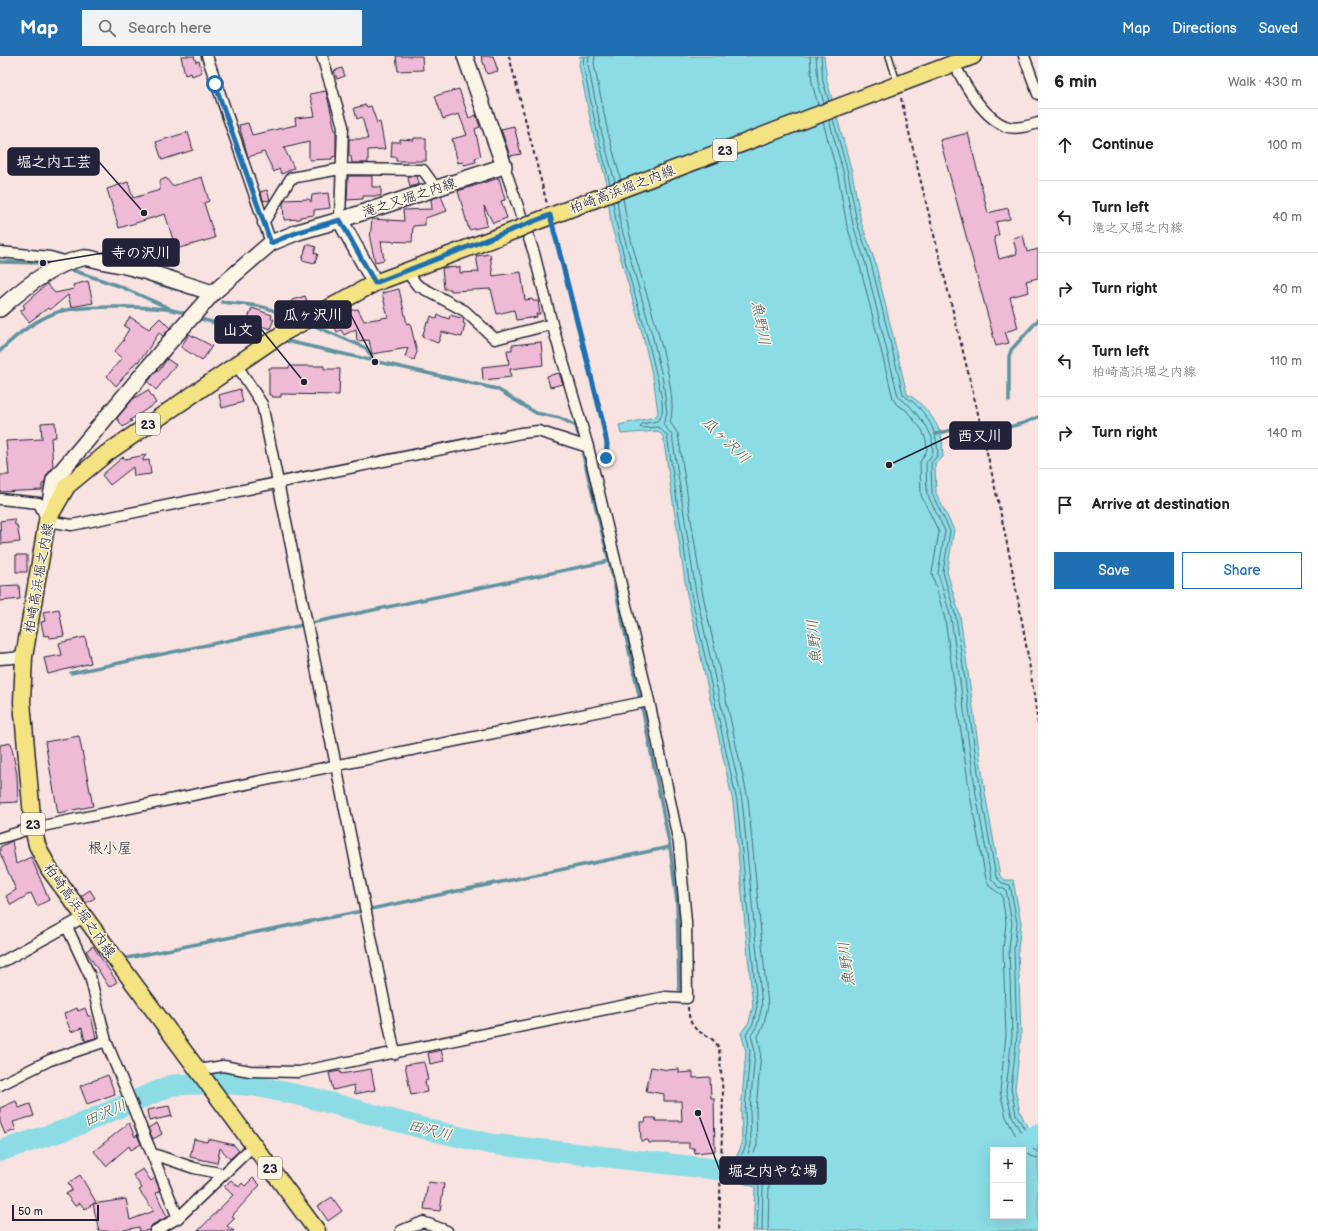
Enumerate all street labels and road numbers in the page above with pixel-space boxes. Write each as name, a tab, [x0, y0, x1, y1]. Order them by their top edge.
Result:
road number: 23	[713, 139, 737, 161]
street label: 柏崎高浜堀之内線	[567, 161, 678, 217]
street label: 滝之又堀之内線	[360, 174, 458, 221]
road number: 23	[136, 413, 160, 435]
street label: 柏崎高浜堀之内線	[20, 521, 57, 635]
road number: 23	[21, 813, 45, 835]
street label: 柏崎高浜堀之内線	[40, 860, 119, 961]
road number: 23	[258, 1157, 282, 1179]

